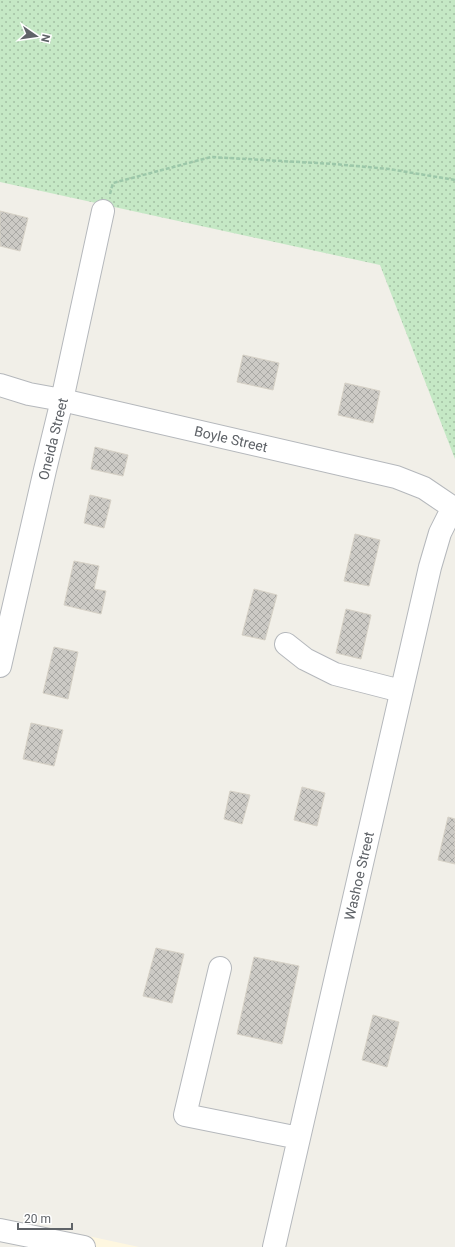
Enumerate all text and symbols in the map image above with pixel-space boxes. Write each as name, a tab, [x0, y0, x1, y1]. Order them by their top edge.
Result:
north arrow	[16, 16, 56, 56]
text: N	[38, 33, 52, 44]
street label: Oneida Street	[35, 396, 71, 482]
street label: Boyle Street	[193, 423, 269, 455]
street label: Washoe Street	[341, 830, 377, 922]
scale bar	[18, 1205, 72, 1231]
text: 20 m	[24, 1212, 51, 1226]

